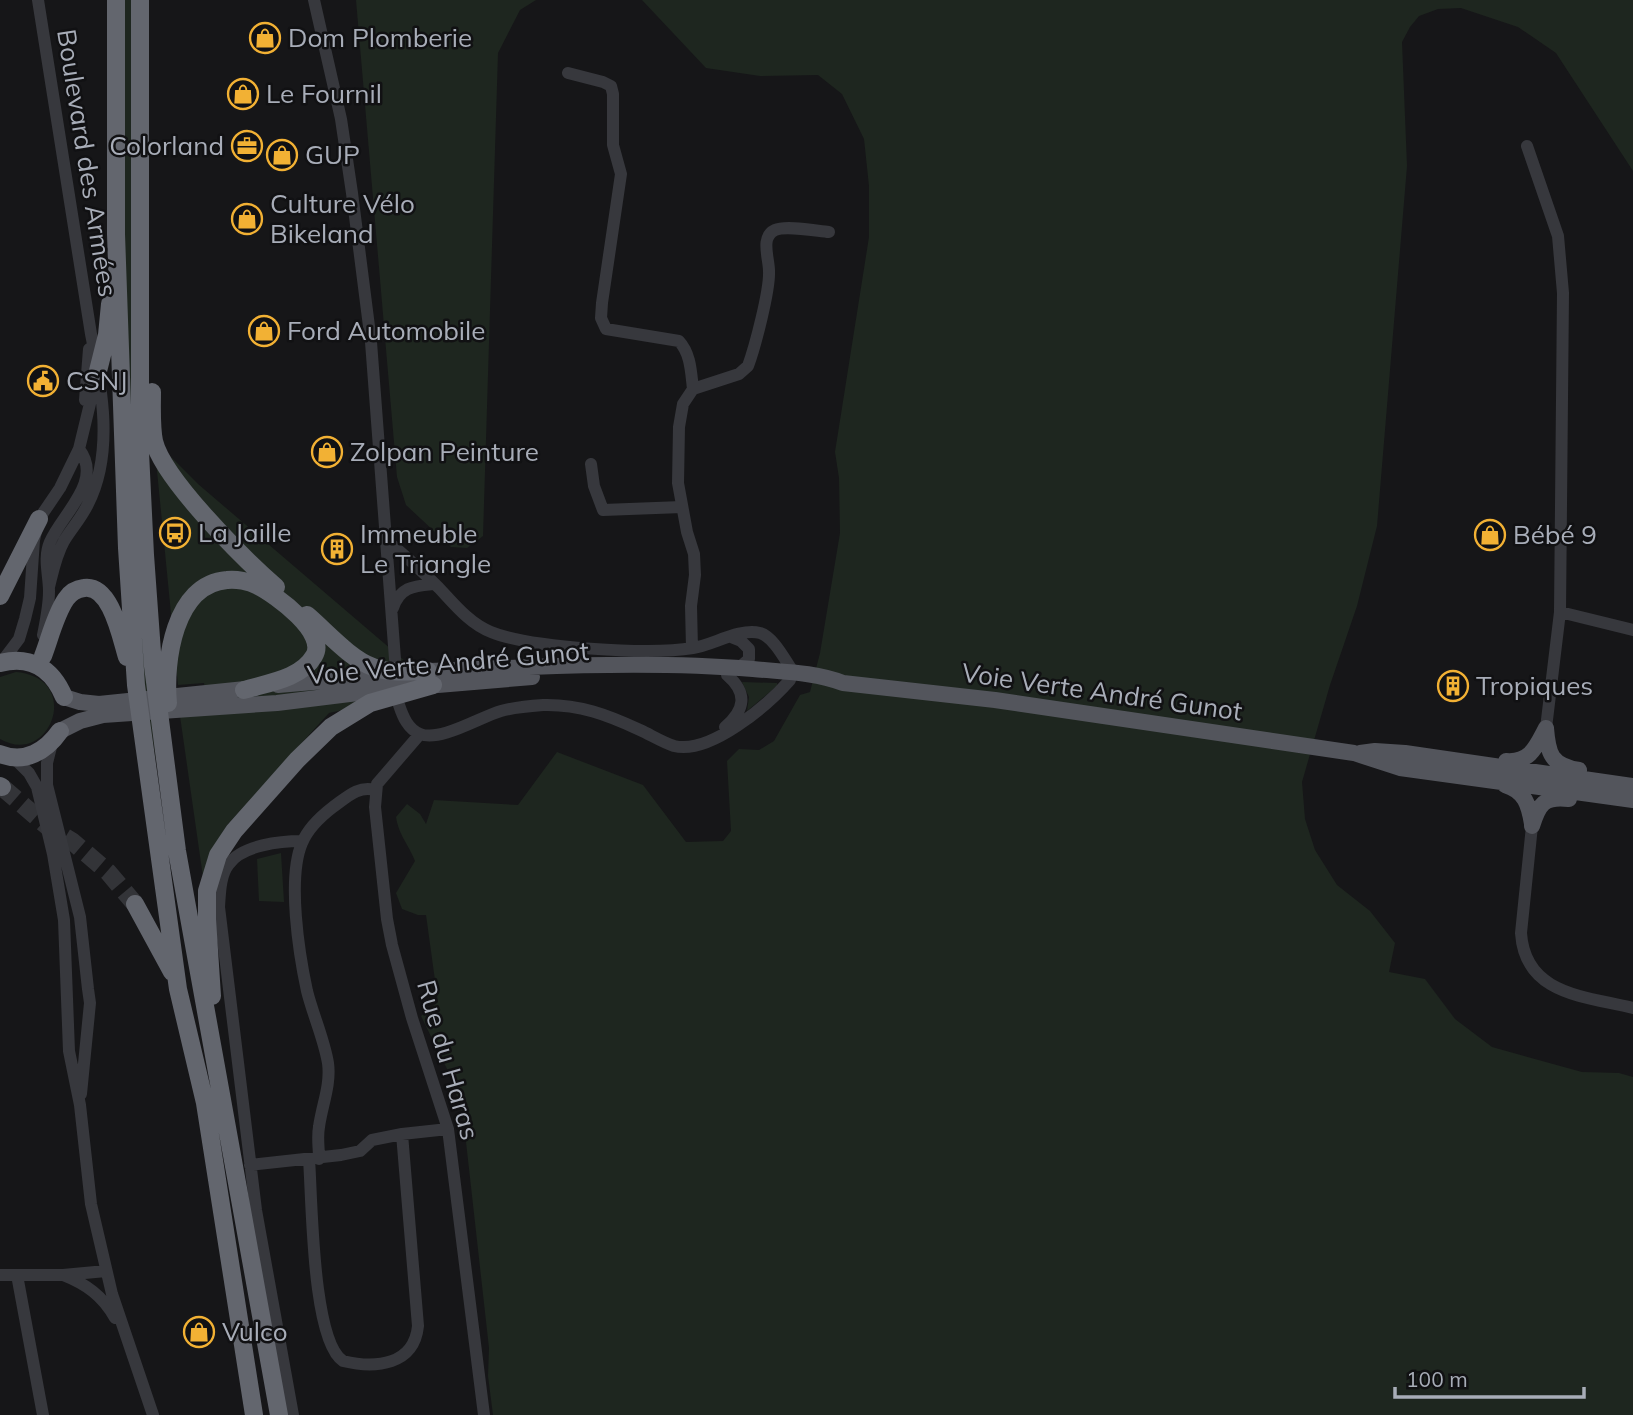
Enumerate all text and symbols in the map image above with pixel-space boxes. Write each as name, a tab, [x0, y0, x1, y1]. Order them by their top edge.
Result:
shop icon: Dom Plomberie	[248, 21, 282, 55]
place label: Dom Plomberie	[288, 21, 472, 54]
street label: Boulevard des Armées	[50, 27, 125, 299]
shop icon: Le Fournil	[226, 77, 260, 111]
place label: Le Fournil	[266, 77, 382, 110]
place label: Colorland	[109, 129, 224, 162]
office icon: Colorland	[230, 129, 264, 163]
shop icon: GUP	[265, 138, 299, 172]
place label: GUP	[305, 138, 360, 171]
place label: Culture Vélo Bikeland	[270, 187, 415, 250]
shop icon: Culture Vélo Bikeland	[230, 202, 264, 236]
shop icon: Ford Automobile	[247, 314, 281, 348]
place label: Ford Automobile	[287, 314, 485, 347]
public building icon: CSNJ	[26, 364, 60, 398]
place label: CSNJ	[66, 364, 128, 397]
shop icon: Zolpan Peinture	[310, 435, 344, 469]
place label: Zolpan Peinture	[350, 435, 539, 468]
bus stop icon: La Jaille	[158, 516, 192, 550]
place label: La Jaille	[198, 516, 291, 549]
place label: Immeuble Le Triangle	[360, 517, 491, 580]
shop icon: Bébé 9	[1473, 518, 1507, 552]
place label: Bébé 9	[1513, 518, 1597, 551]
building icon: Immeuble Le Triangle	[320, 532, 354, 566]
street label: Voie Verte André Gunot	[306, 634, 590, 691]
street label: Voie Verte André Gunot	[960, 656, 1244, 728]
building icon: Tropiques	[1436, 669, 1470, 703]
place label: Tropiques	[1476, 669, 1593, 702]
street label: Rue du Haras	[410, 976, 487, 1144]
shop icon: Vulco	[182, 1315, 216, 1349]
place label: Vulco	[222, 1315, 288, 1348]
scale bar	[1395, 1356, 1584, 1400]
text: 100 m	[1406, 1366, 1468, 1392]

